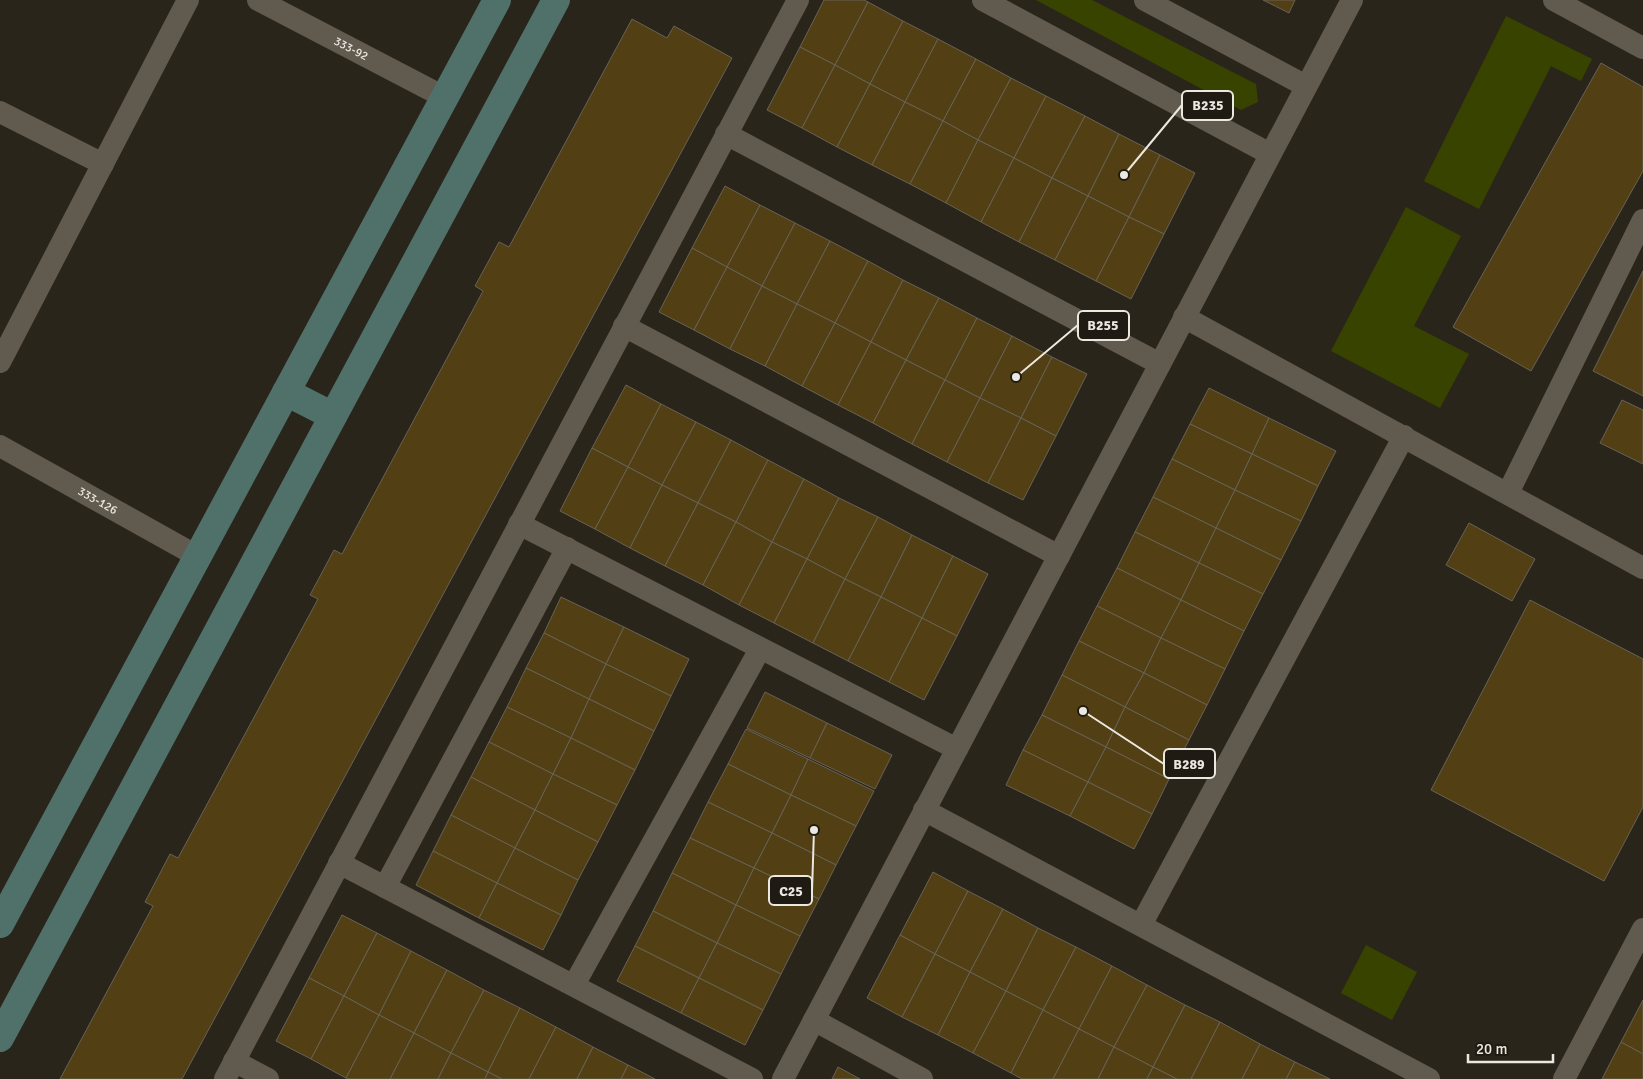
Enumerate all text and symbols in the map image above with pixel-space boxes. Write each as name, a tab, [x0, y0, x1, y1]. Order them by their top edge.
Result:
street label: 333-92	[331, 34, 371, 64]
callout: B235	[1182, 91, 1233, 120]
text: B235	[1192, 97, 1224, 114]
callout: B255	[1078, 311, 1129, 340]
text: B255	[1087, 317, 1119, 334]
street label: 333-126	[75, 484, 120, 518]
callout: B289	[1164, 749, 1215, 778]
text: B289	[1173, 756, 1205, 773]
callout: C25	[769, 876, 812, 905]
text: C25	[779, 883, 803, 900]
scale bar	[1468, 1032, 1553, 1064]
text: 20 m	[1476, 1040, 1507, 1058]

